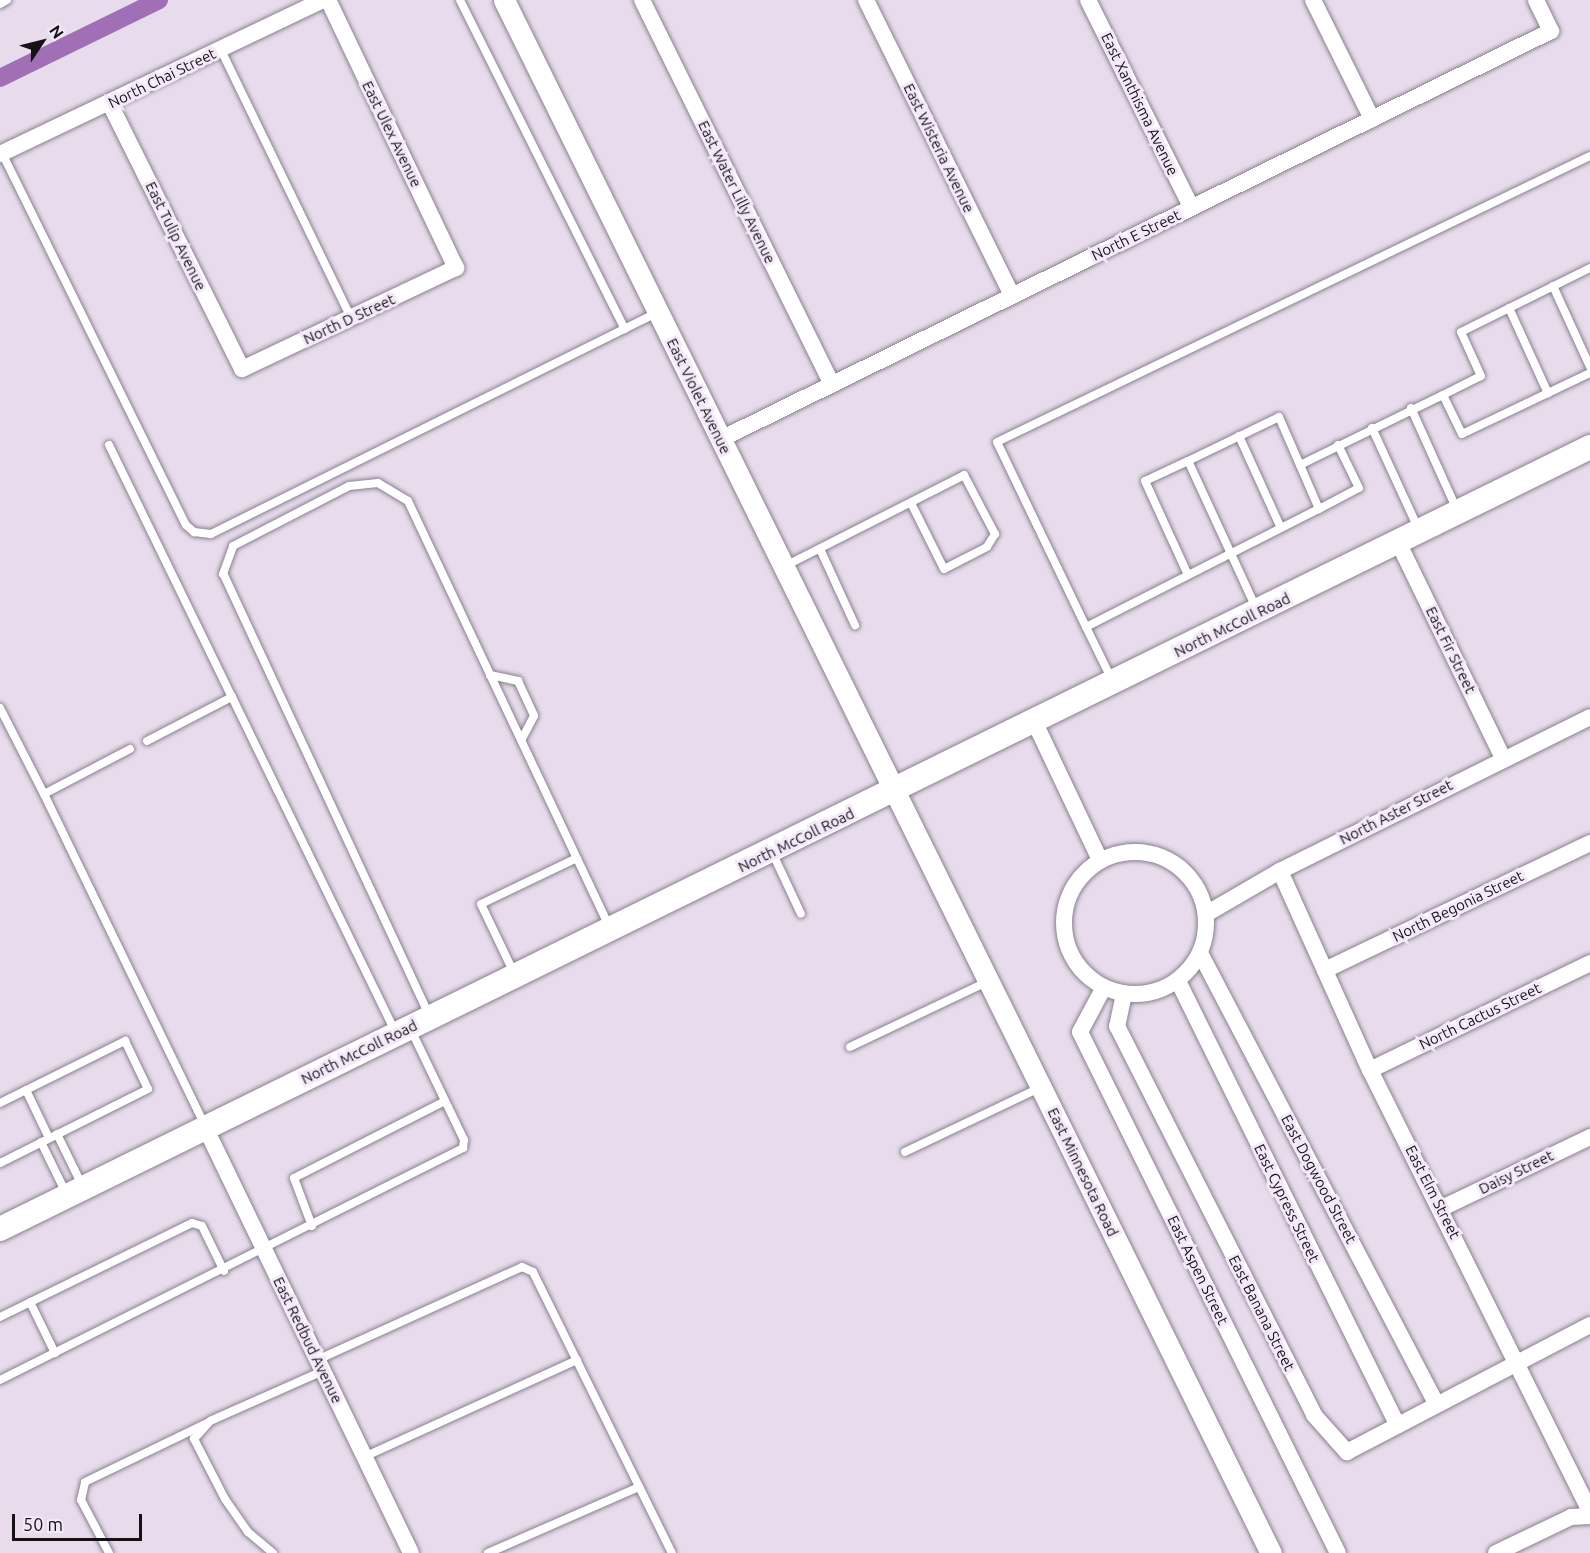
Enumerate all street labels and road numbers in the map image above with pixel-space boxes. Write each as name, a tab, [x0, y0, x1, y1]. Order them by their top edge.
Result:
street label: East Xanthisma Avenue	[1098, 30, 1182, 178]
street label: North Chai Street	[105, 44, 219, 112]
street label: East Ulex Avenue	[358, 78, 426, 190]
street label: East Wisteria Avenue	[900, 80, 978, 216]
street label: East Water Lilly Avenue	[695, 118, 779, 266]
street label: East Tulip Avenue	[142, 179, 210, 293]
street label: North E Street	[1089, 206, 1183, 264]
street label: North D Street	[300, 290, 398, 348]
street label: East Violet Avenue	[663, 335, 735, 457]
street label: North McColl Road	[1171, 589, 1293, 661]
street label: East Fir Street	[1422, 604, 1480, 696]
street label: North Aster Street	[1336, 776, 1456, 848]
street label: North McColl Road	[735, 804, 857, 876]
street label: North Begonia Street	[1390, 866, 1526, 946]
street label: North Cactus Street	[1416, 979, 1544, 1053]
street label: North McColl Road	[298, 1016, 420, 1088]
street label: East Minnesota Road	[1044, 1105, 1122, 1239]
street label: East Dogwood Street	[1277, 1112, 1361, 1246]
street label: East Cypress Street	[1251, 1141, 1323, 1265]
street label: East Elm Street	[1402, 1142, 1464, 1242]
street label: Daisy Street	[1476, 1146, 1556, 1198]
street label: East Aspen Street	[1164, 1212, 1232, 1328]
street label: East Banana Street	[1225, 1252, 1299, 1374]
street label: East Redbud Avenue	[270, 1274, 346, 1406]

